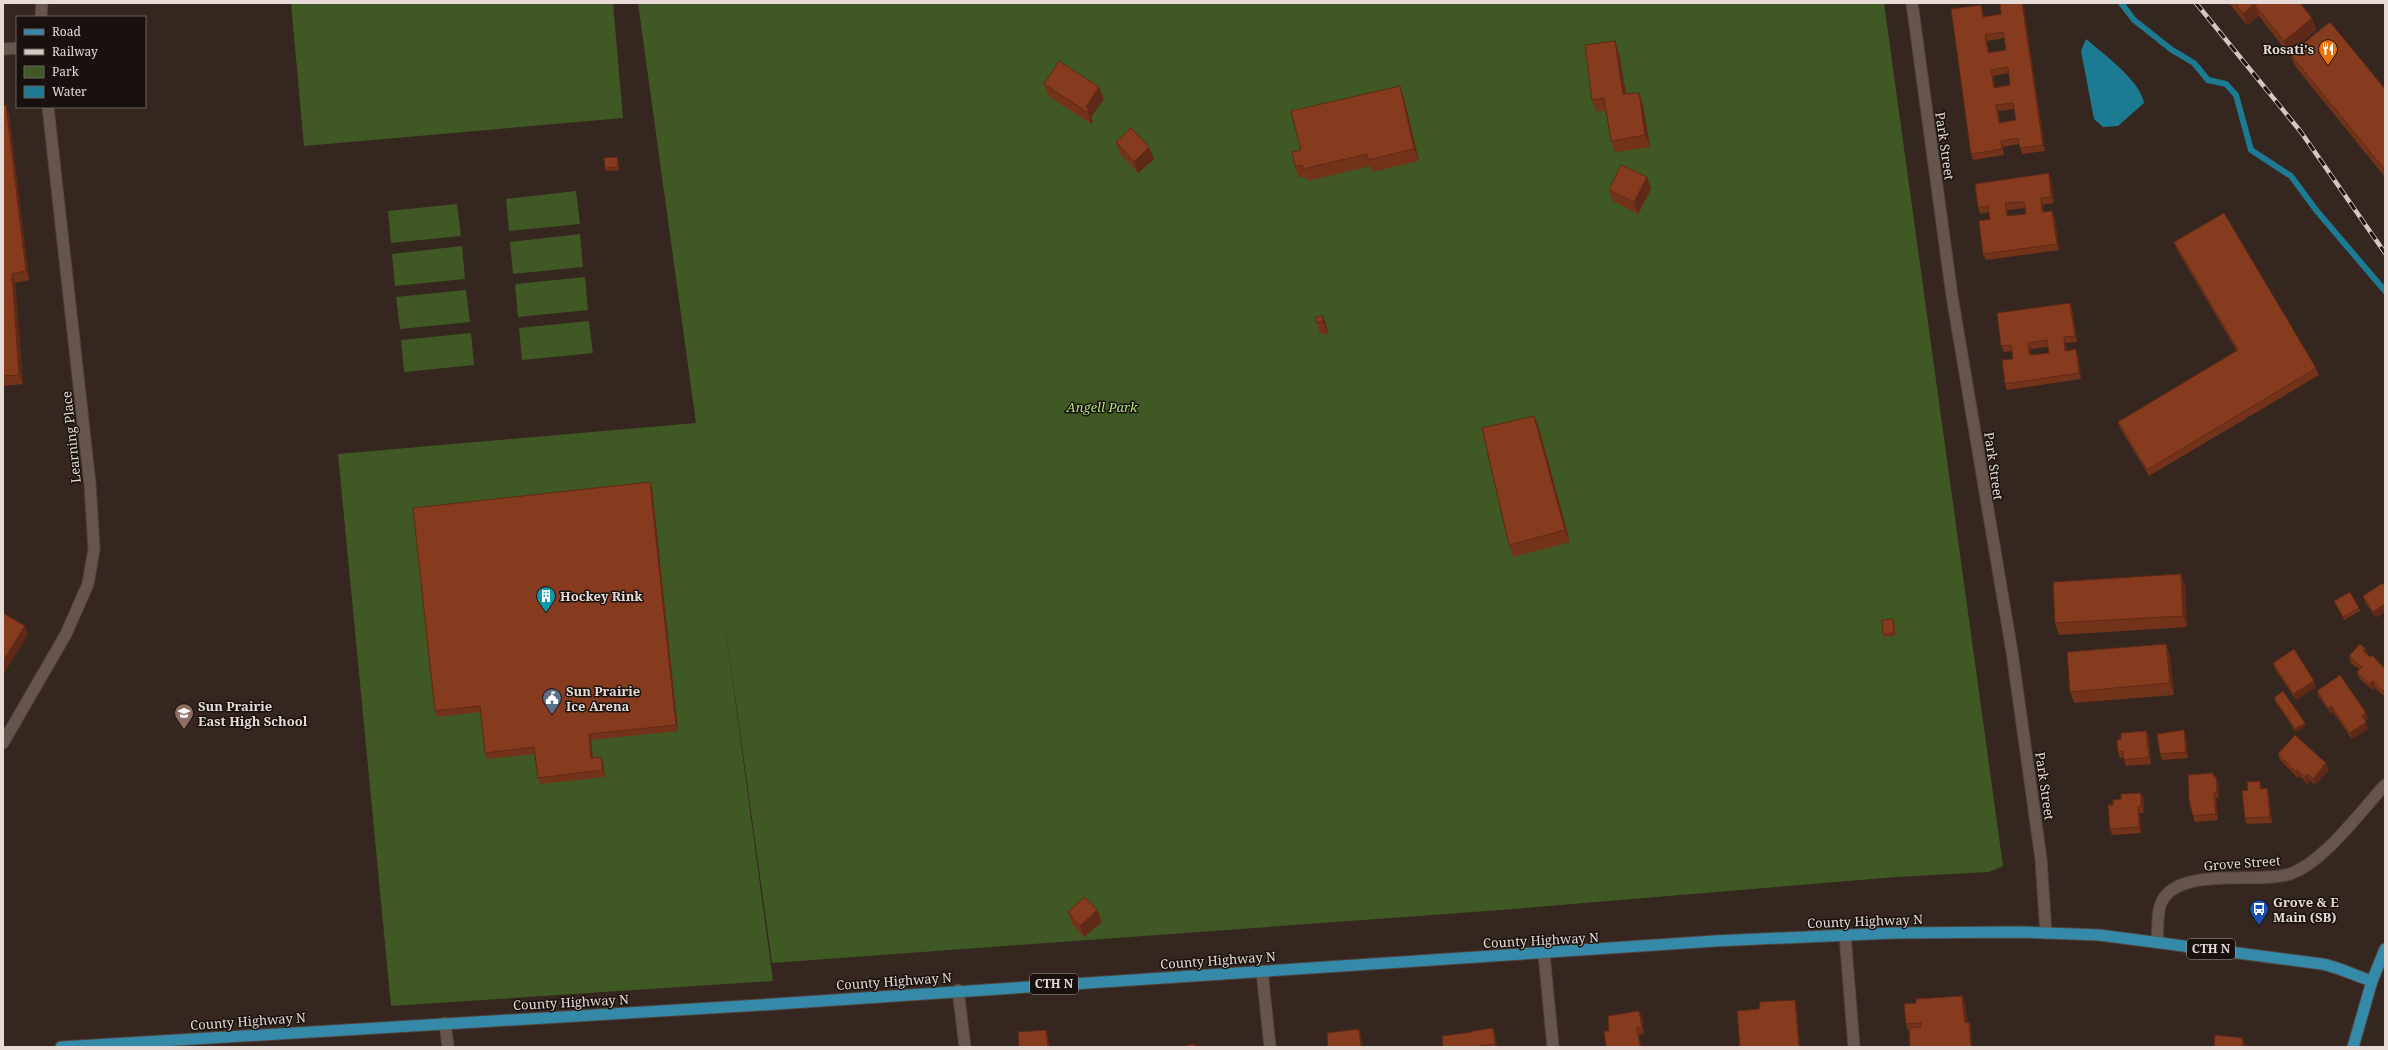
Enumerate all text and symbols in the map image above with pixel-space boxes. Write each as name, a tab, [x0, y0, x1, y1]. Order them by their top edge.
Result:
legend	[16, 16, 146, 108]
text: Road	[52, 23, 82, 40]
restaurant icon: Rosati's	[2317, 38, 2339, 66]
place label: Rosati's	[2263, 40, 2314, 58]
text: Railway	[52, 43, 98, 60]
text: Park	[52, 63, 80, 80]
text: Water	[52, 83, 87, 100]
street label: Park Street	[1931, 111, 1959, 182]
street label: Learning Place	[57, 390, 85, 484]
park label: Angell Park	[1066, 398, 1138, 416]
street label: Park Street	[1980, 431, 2008, 502]
building icon: Hockey Rink	[535, 585, 557, 613]
place label: Hockey Rink	[560, 587, 643, 605]
place label: Sun Prairie Ice Arena	[566, 682, 640, 715]
public building icon: Sun Prairie Ice Arena	[541, 687, 563, 715]
place label: Sun Prairie East High School	[198, 697, 308, 730]
school or university icon: Sun Prairie East High School	[173, 702, 195, 730]
street label: Park Street	[2031, 751, 2059, 822]
street label: Grove Street	[2203, 851, 2281, 875]
place label: Grove & E Main (SB)	[2273, 893, 2339, 926]
bus stop icon: Grove & E Main (SB)	[2248, 898, 2270, 926]
street label: County Highway N	[1807, 910, 1923, 932]
street label: County Highway N	[1483, 928, 1599, 952]
road number: CTH N	[2187, 939, 2235, 959]
street label: County Highway N	[1159, 947, 1277, 973]
street label: County Highway N	[835, 968, 953, 994]
road number: CTH N	[1030, 974, 1078, 994]
street label: County Highway N	[513, 990, 629, 1014]
street label: County Highway N	[189, 1008, 307, 1034]

